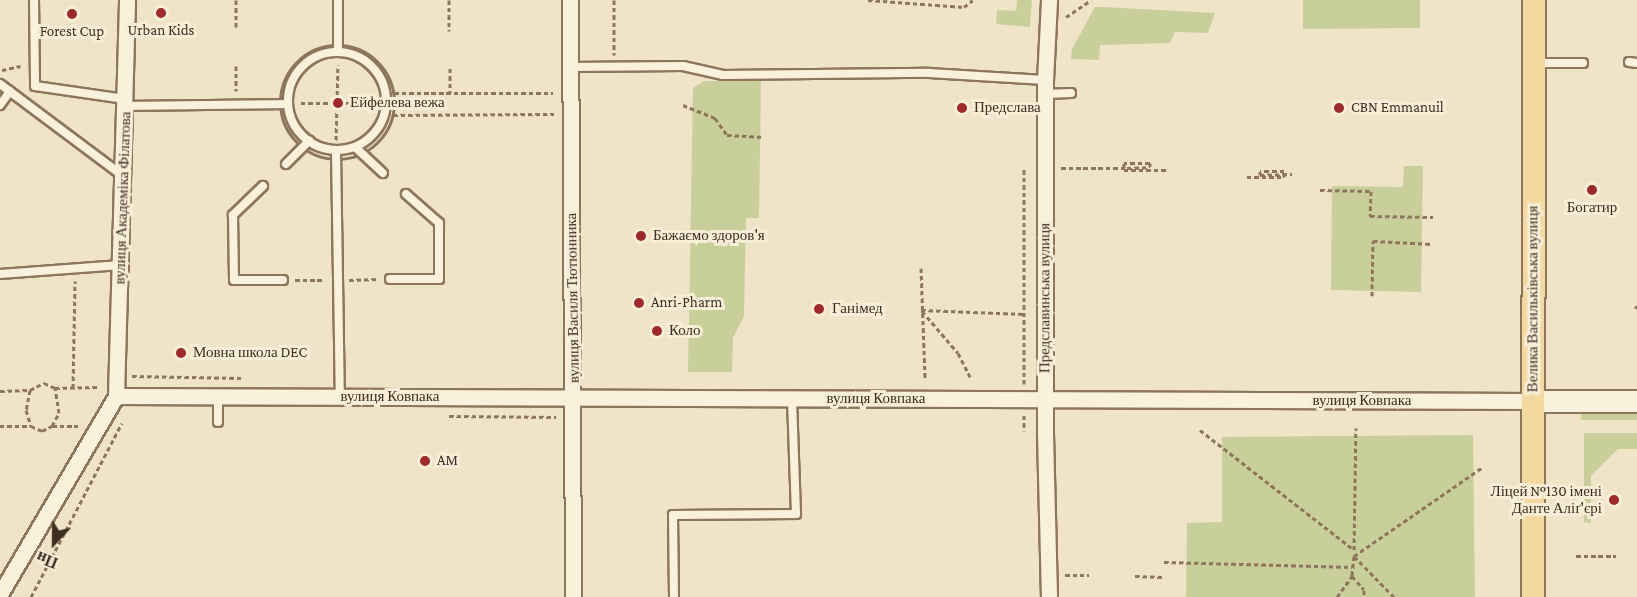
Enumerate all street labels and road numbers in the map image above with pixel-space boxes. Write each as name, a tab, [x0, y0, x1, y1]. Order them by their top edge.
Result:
street label: вулиця Академіка Філатова	[111, 111, 135, 285]
street label: Велика Васильківська вулиця	[1524, 206, 1542, 392]
street label: вулиця Василя Тютюнника	[563, 213, 583, 383]
street label: Предславинська вулиця	[1036, 223, 1054, 373]
street label: вулиця Ковпака	[341, 388, 439, 406]
street label: вулиця Ковпака	[827, 390, 925, 408]
street label: вулиця Ковпака	[1313, 392, 1411, 410]

